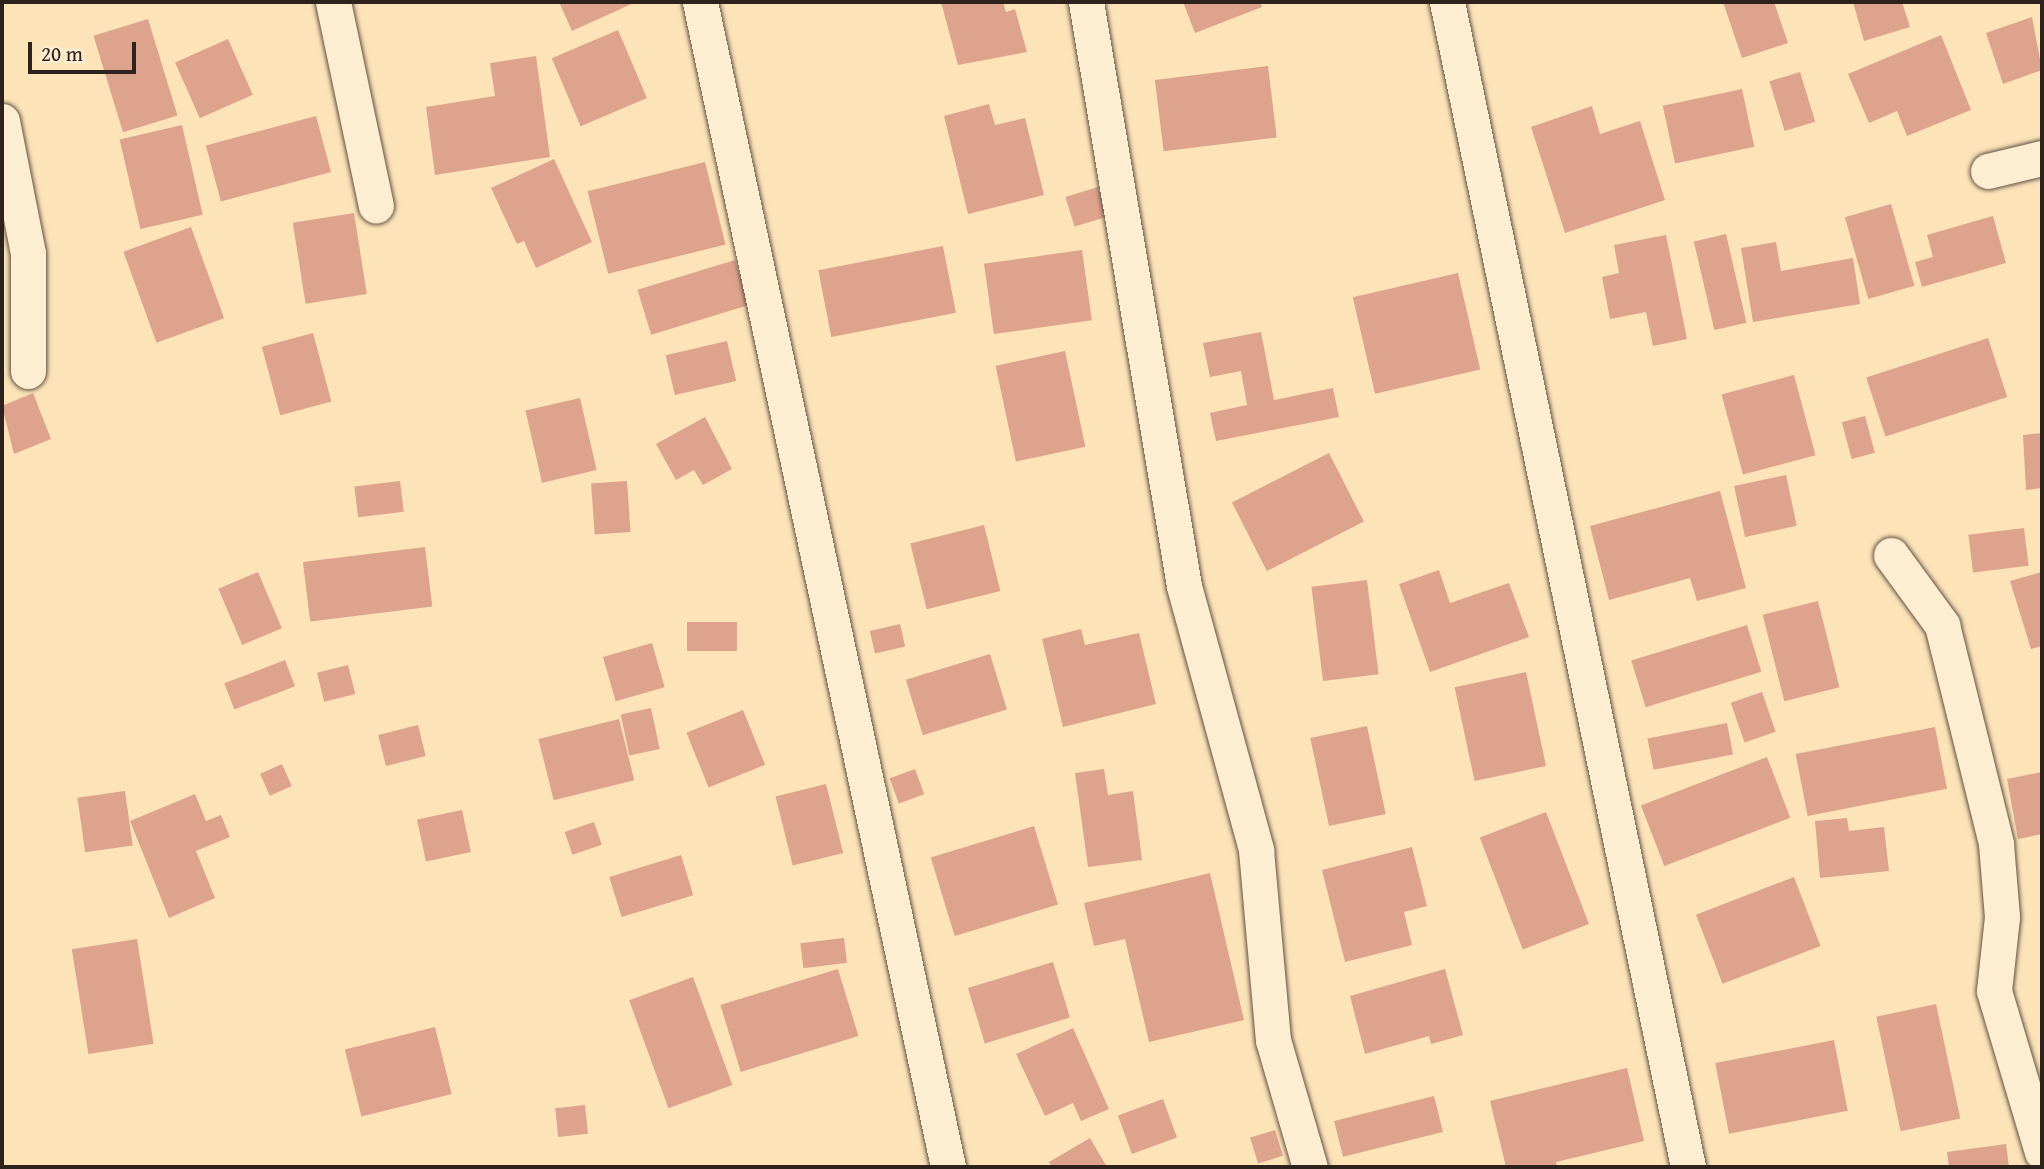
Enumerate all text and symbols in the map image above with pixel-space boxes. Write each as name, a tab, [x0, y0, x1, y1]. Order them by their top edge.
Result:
scale bar	[32, 28, 140, 72]
text: 20 m	[41, 38, 83, 69]

